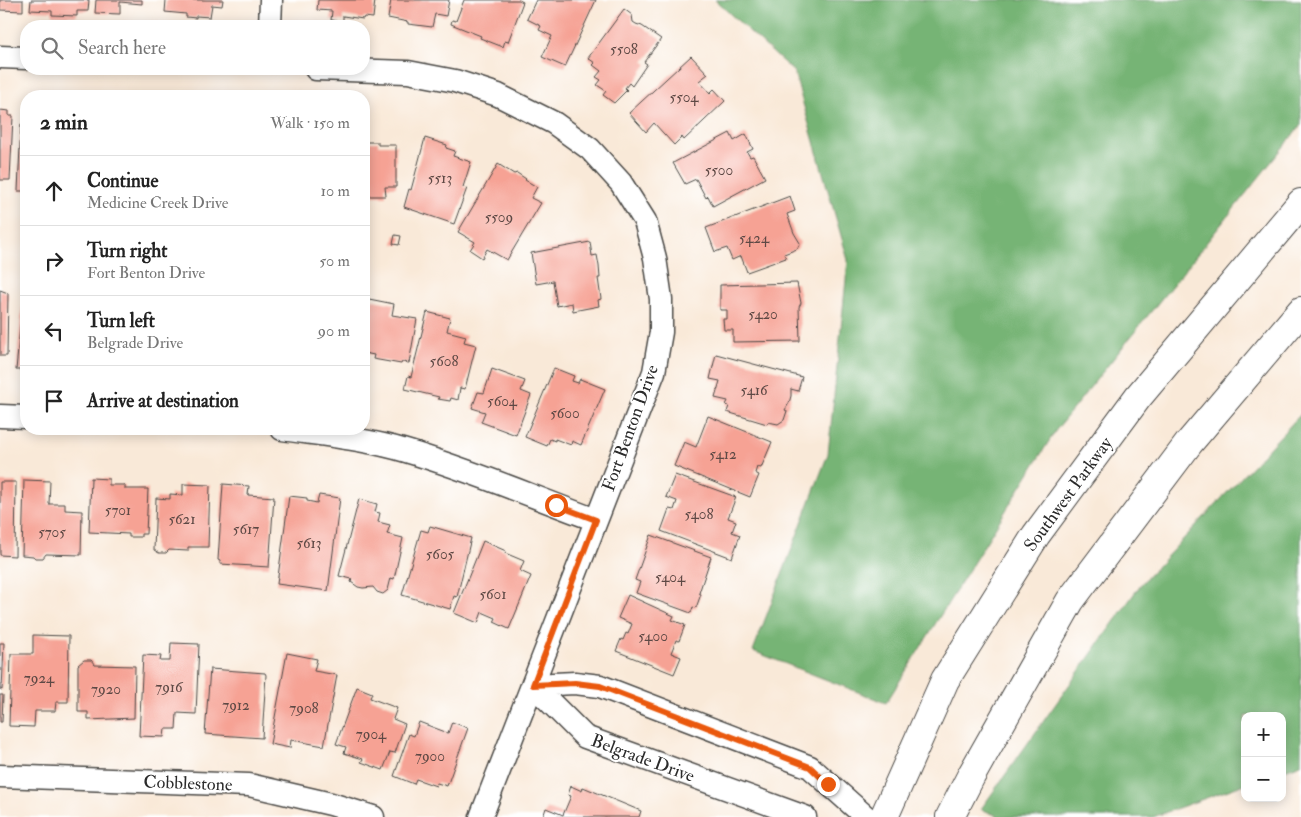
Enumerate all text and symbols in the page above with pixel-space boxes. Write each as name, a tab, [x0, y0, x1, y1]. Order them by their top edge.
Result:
search box	[20, 20, 370, 75]
icon: search	[38, 34, 66, 62]
text: Search here	[78, 36, 166, 60]
house number: 5508	[610, 40, 638, 59]
house number: 5504	[670, 88, 699, 107]
text: 2 min	[40, 109, 88, 136]
text: Walk · 150 m	[270, 113, 350, 133]
house number: 5500	[705, 161, 733, 180]
text: Continue	[87, 169, 158, 193]
house number: 5513	[428, 169, 452, 188]
icon: ahead	[40, 177, 68, 205]
text: 10 m	[320, 181, 350, 201]
text: Medicine Creek Drive	[87, 193, 228, 213]
house number: 5509	[485, 208, 513, 227]
house number: 5424	[739, 229, 770, 248]
text: Turn right	[87, 239, 167, 263]
icon: right	[40, 247, 68, 275]
text: 50 m	[319, 251, 350, 271]
text: Fort Benton Drive	[87, 263, 205, 283]
house number: 5420	[748, 305, 778, 324]
text: Turn left	[87, 309, 155, 333]
icon: left	[40, 317, 68, 345]
text: 90 m	[318, 321, 350, 341]
text: Belgrade Drive	[87, 333, 183, 353]
house number: 5608	[430, 352, 458, 371]
street label: Fort Benton Drive	[597, 361, 664, 495]
house number: 5416	[740, 381, 769, 400]
icon: arrive	[40, 387, 68, 415]
text: Arrive at destination	[87, 389, 239, 413]
house number: 5604	[487, 392, 518, 411]
house number: 5600	[550, 404, 580, 423]
street label: Southwest Parkway	[1019, 432, 1118, 556]
house number: 5412	[709, 445, 737, 464]
route start	[545, 494, 568, 517]
house number: 5701	[105, 501, 131, 520]
house number: 5408	[684, 505, 714, 524]
house number: 5621	[168, 510, 196, 529]
house number: 5617	[233, 520, 259, 539]
house number: 5705	[38, 523, 66, 542]
house number: 5613	[296, 534, 322, 553]
house number: 5605	[426, 545, 455, 564]
house number: 5404	[655, 568, 686, 587]
house number: 5601	[479, 585, 507, 604]
house number: 5400	[638, 627, 668, 646]
house number: 7924	[24, 669, 55, 688]
house number: 7916	[155, 678, 184, 697]
house number: 7920	[91, 680, 121, 699]
house number: 7912	[222, 696, 250, 715]
house number: 7908	[289, 699, 319, 718]
map controls	[1241, 712, 1286, 802]
button: +	[1241, 712, 1286, 757]
house number: 7904	[356, 725, 387, 744]
street label: Belgrade Drive	[588, 729, 698, 788]
house number: 7900	[415, 747, 445, 766]
button: −	[1241, 757, 1286, 802]
street label: Cobblestone	[143, 770, 233, 797]
route end	[817, 773, 840, 796]

